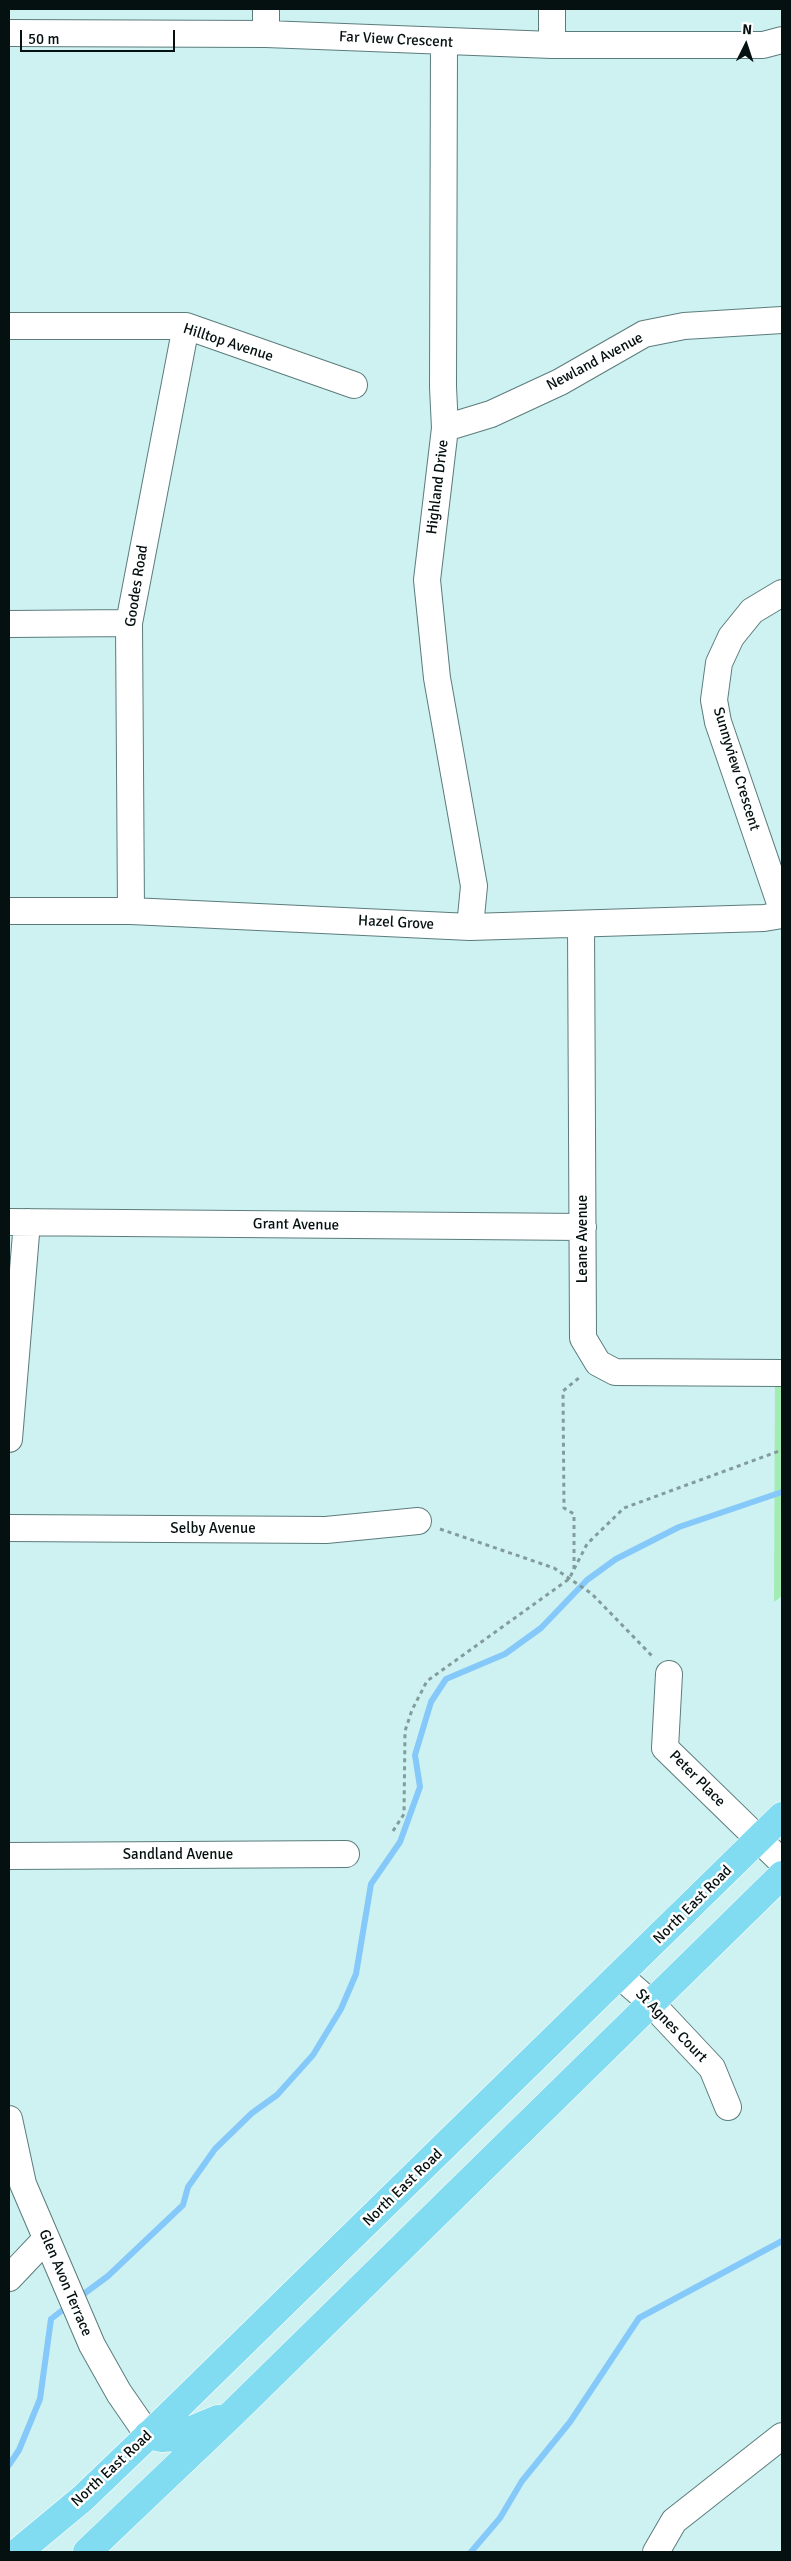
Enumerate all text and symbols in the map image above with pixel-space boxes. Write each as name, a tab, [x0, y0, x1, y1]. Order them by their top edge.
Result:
scale bar	[22, 20, 178, 52]
north arrow	[721, 20, 771, 70]
text: N	[742, 21, 753, 38]
street label: Far View Crescent	[339, 28, 453, 52]
text: 50 m	[28, 30, 59, 48]
street label: Hilltop Avenue	[181, 320, 275, 366]
street label: Newland Avenue	[544, 329, 646, 395]
street label: Highland Drive	[423, 439, 453, 535]
street label: Goodes Road	[122, 544, 152, 628]
street label: Sunnyview Crescent	[709, 705, 763, 833]
street label: Hazel Grove	[358, 912, 434, 934]
street label: Leane Avenue	[574, 1195, 592, 1283]
street label: Grant Avenue	[253, 1215, 339, 1235]
street label: Selby Avenue	[170, 1520, 256, 1538]
street label: Peter Place	[665, 1747, 729, 1811]
street label: Sandland Avenue	[123, 1846, 233, 1864]
street label: North East Road	[650, 1862, 736, 1948]
street label: St Agnes Court	[631, 1985, 711, 2067]
street label: North East Road	[359, 2145, 447, 2231]
street label: Glen Avon Terrace	[34, 2227, 96, 2339]
street label: North East Road	[68, 2427, 156, 2511]

